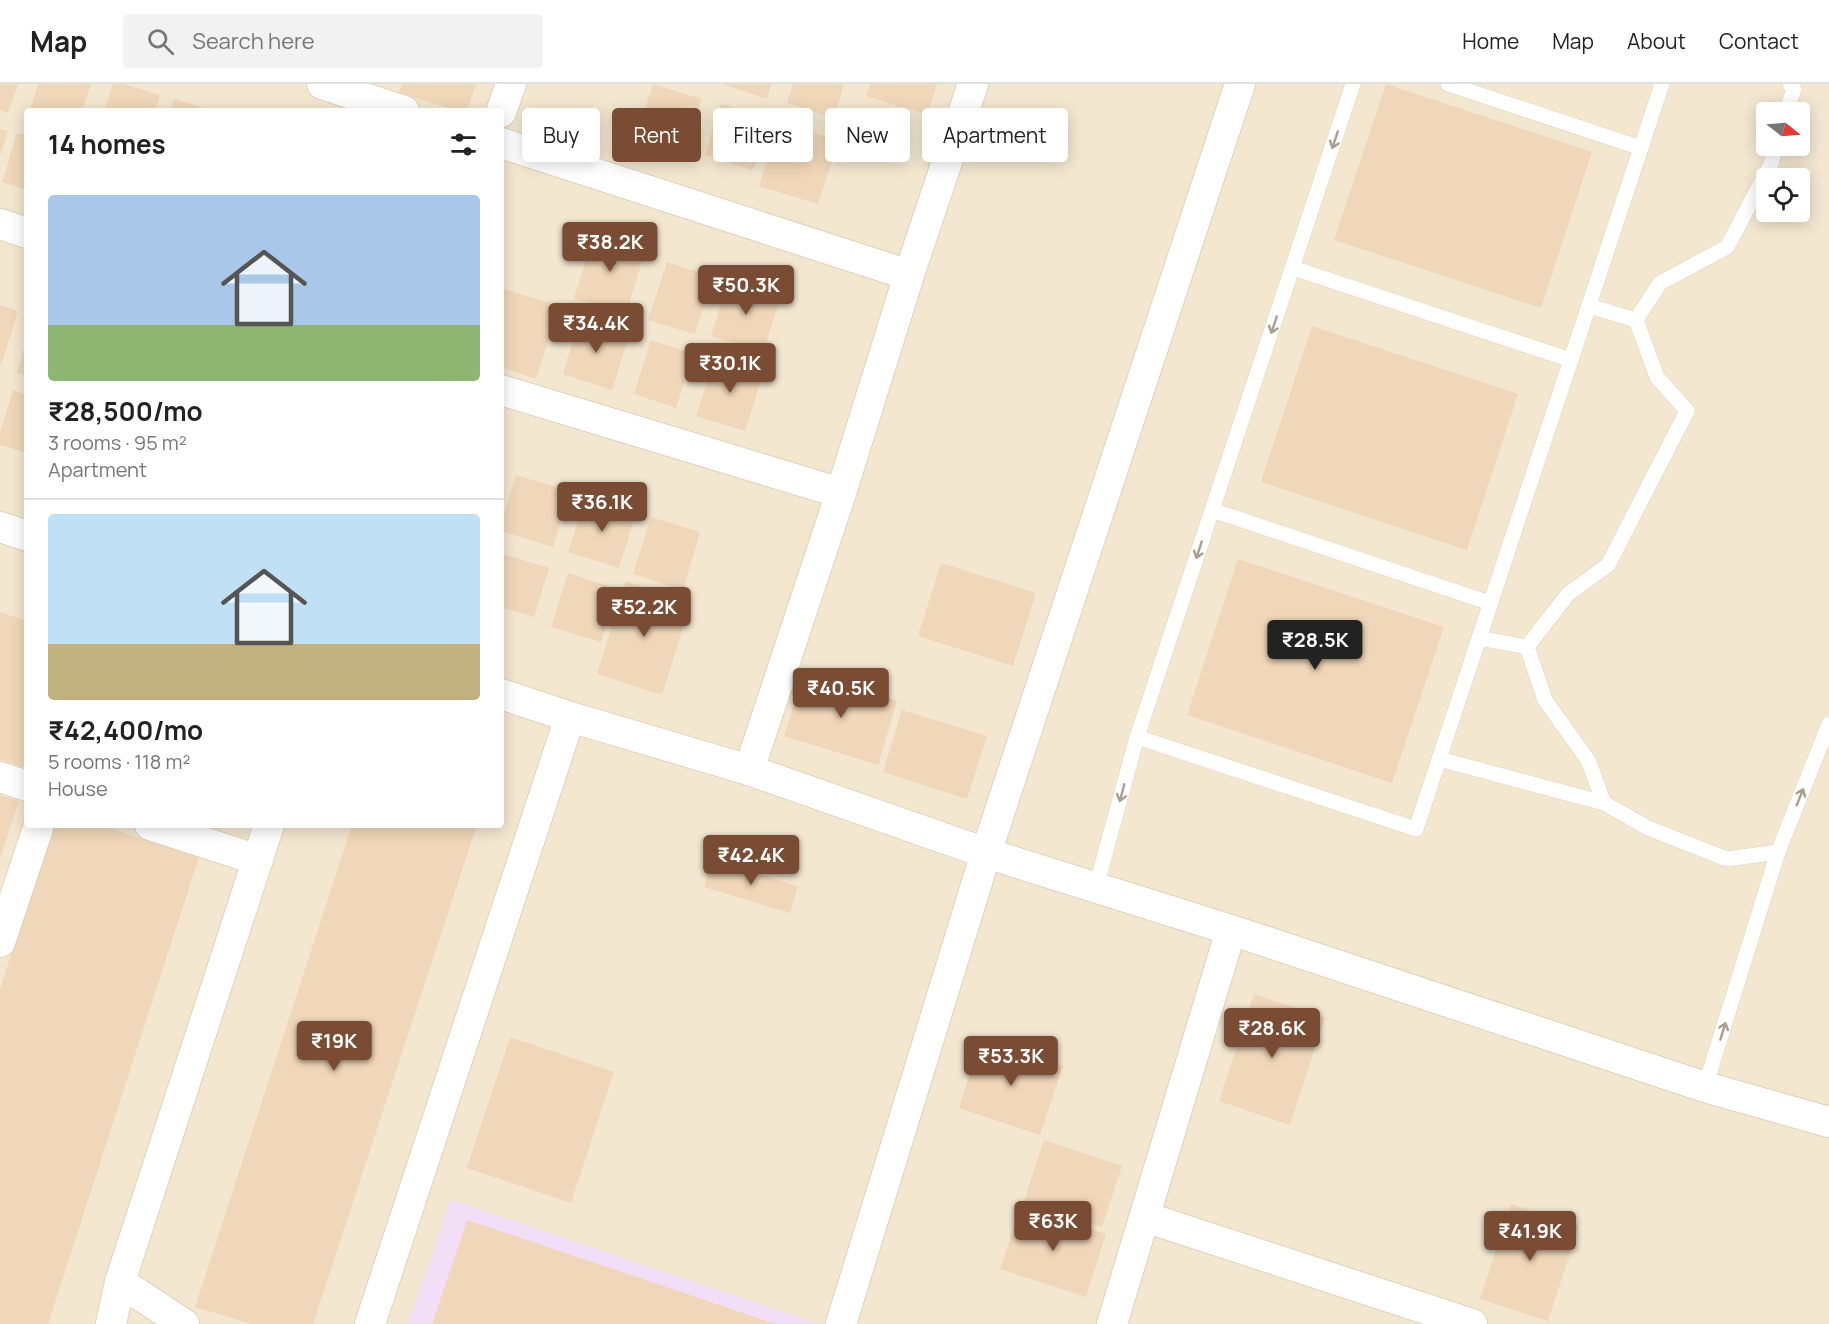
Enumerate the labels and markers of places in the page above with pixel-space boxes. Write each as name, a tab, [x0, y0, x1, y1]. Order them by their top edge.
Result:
pin: ₹38.2K	[561, 222, 659, 273]
pin: ₹50.3K	[697, 265, 795, 316]
pin: ₹34.4K	[547, 303, 645, 354]
pin: ₹30.1K	[681, 343, 779, 394]
pin: ₹36.1K	[553, 482, 651, 533]
pin: ₹52.2K	[595, 587, 693, 638]
pin: ₹28.5K	[1266, 620, 1364, 671]
pin: ₹40.5K	[792, 668, 890, 719]
pin: ₹42.4K	[702, 835, 800, 886]
pin: ₹28.6K	[1223, 1008, 1321, 1059]
pin: ₹19K	[298, 1021, 370, 1072]
pin: ₹53.3K	[962, 1036, 1060, 1087]
pin: ₹63K	[1017, 1201, 1089, 1252]
pin: ₹41.9K	[1481, 1211, 1579, 1262]

